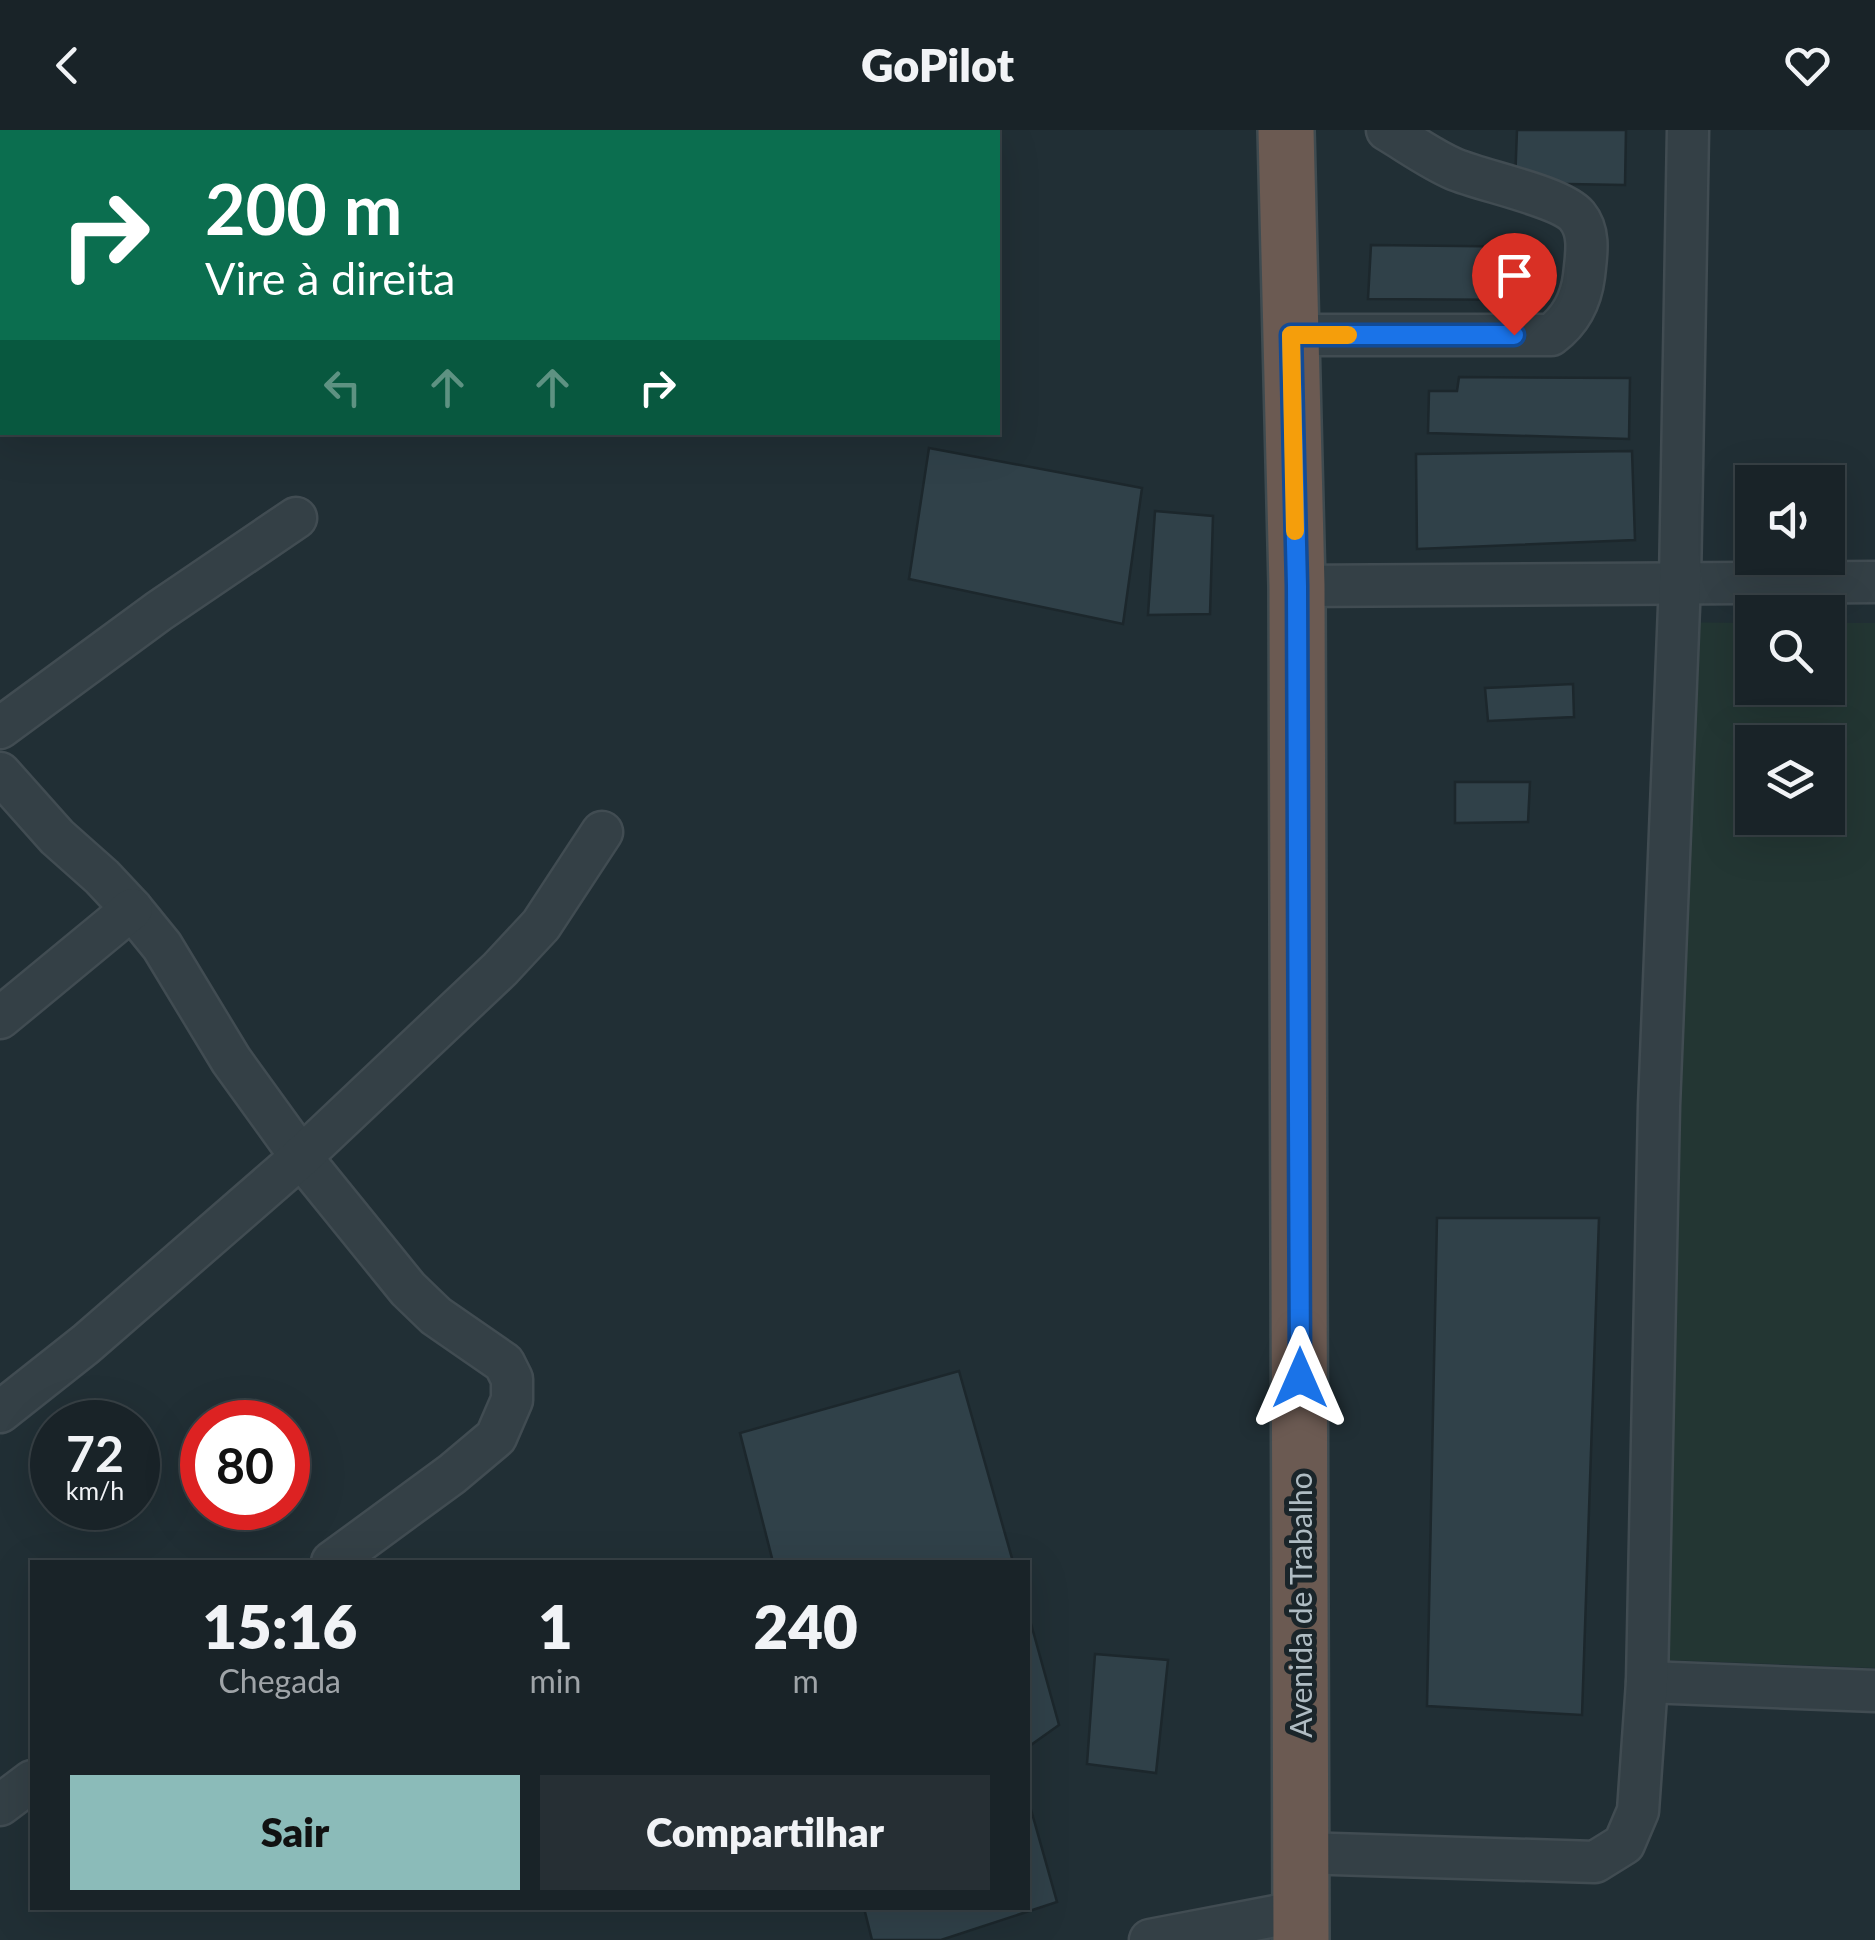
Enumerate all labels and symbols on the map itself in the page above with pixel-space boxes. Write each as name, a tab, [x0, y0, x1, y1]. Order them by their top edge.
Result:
pin	[1472, 233, 1557, 336]
position arrow	[1248, 1326, 1352, 1430]
speed limit sign: 80	[180, 1400, 310, 1530]
street label: Avenida de Trabalho	[1282, 1472, 1318, 1738]

